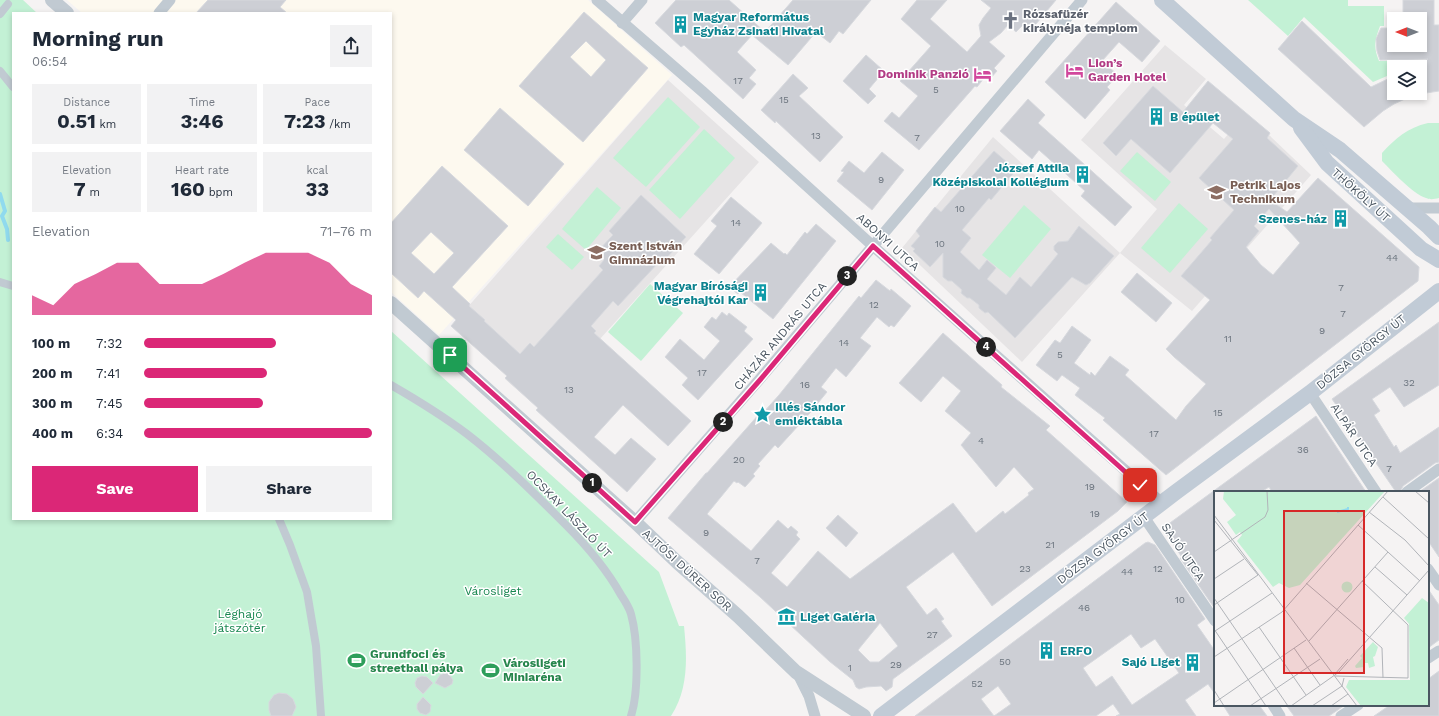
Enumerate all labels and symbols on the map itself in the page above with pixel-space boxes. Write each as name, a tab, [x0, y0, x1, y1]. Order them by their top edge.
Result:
place label: Rózsafüzér királynéja templom	[1023, 7, 1138, 35]
place label: Magyar Református Egyház Zsinati Hivatal	[693, 10, 824, 38]
church icon: Rózsafüzér királynéja templom	[1000, 11, 1020, 31]
north arrow	[1387, 12, 1427, 52]
building icon: Magyar Református Egyház Zsinati Hivatal	[670, 14, 690, 34]
place label: Lion’s Garden Hotel	[1088, 56, 1166, 84]
hotel icon: Lion’s Garden Hotel	[1065, 60, 1085, 80]
hotel icon: Dominik Panzió	[972, 64, 992, 84]
place label: Dominik Panzió	[877, 67, 969, 81]
house number: 17	[733, 75, 743, 86]
house number: 5	[933, 84, 939, 95]
house number: 15	[779, 94, 789, 105]
building icon: B épület	[1147, 107, 1167, 127]
place label: B épület	[1170, 110, 1220, 124]
house number: 13	[811, 130, 821, 141]
house number: 7	[914, 132, 920, 143]
place label: József Attila Középiskolai Kollégium	[933, 161, 1069, 189]
building icon: József Attila Középiskolai Kollégium	[1072, 165, 1092, 185]
street label: THÖKÖLY ÚT	[1329, 165, 1393, 225]
house number: 9	[878, 174, 884, 185]
place label: Petrik Lajos Technikum	[1230, 178, 1301, 206]
school or university icon: Petrik Lajos Technikum	[1207, 182, 1227, 202]
house number: 10	[955, 203, 965, 214]
building icon: Szenes-ház	[1330, 209, 1350, 229]
street label: ABONYI UTCA	[854, 210, 922, 274]
place label: Szenes-ház	[1258, 212, 1327, 226]
house number: 14	[731, 217, 741, 228]
house number: 10	[935, 238, 945, 249]
place label: Szent István Gimnázium	[609, 239, 682, 267]
school or university icon: Szent István Gimnázium	[586, 243, 606, 263]
house number: 44	[1386, 252, 1398, 263]
pin: 3	[837, 266, 857, 286]
place label: Magyar Bírósági Végrehajtói Kar	[654, 279, 749, 307]
street label: CHÁZÁR ANDRÁS UTCA	[731, 279, 829, 393]
house number: 7	[1338, 282, 1344, 293]
building icon: Magyar Bírósági Végrehajtói Kar	[751, 283, 771, 303]
house number: 12	[869, 299, 879, 310]
house number: 7	[1340, 308, 1346, 319]
street label: DÓZSA GYÖRGY ÚT	[1313, 312, 1409, 392]
house number: 9	[1319, 325, 1325, 336]
house number: 11	[1224, 333, 1232, 344]
house number: 14	[839, 337, 849, 348]
pin: 4	[976, 337, 996, 357]
pin	[433, 338, 467, 372]
house number: 5	[1057, 349, 1063, 360]
house number: 17	[697, 367, 707, 378]
house number: 32	[1403, 377, 1415, 388]
house number: 16	[800, 379, 810, 390]
house number: 13	[564, 384, 574, 395]
place label: Illés Sándor emléktábla	[775, 400, 846, 428]
street label: ALPÁR UTCA	[1328, 401, 1380, 469]
place icon: Illés Sándor emléktábla	[752, 404, 772, 424]
house number: 15	[1213, 407, 1223, 418]
pin: 2	[713, 412, 733, 432]
house number: 17	[1149, 428, 1159, 439]
house number: 4	[978, 435, 984, 446]
house number: 36	[1297, 444, 1309, 455]
house number: 20	[733, 454, 745, 465]
house number: 7	[1386, 463, 1392, 474]
street label: OCSKAY LÁSZLÓ ÚT	[524, 467, 614, 561]
pin	[1123, 468, 1157, 502]
pin: 1	[582, 473, 602, 493]
house number: 19	[1085, 481, 1095, 492]
inset map	[1214, 491, 1429, 706]
house number: 19	[1090, 508, 1100, 519]
street label: DÓZSA GYÖRGY ÚT	[1054, 509, 1152, 587]
street label: SAJÓ UTCA	[1158, 520, 1208, 584]
street label: AJTÓSI DÜRER SOR	[639, 526, 735, 614]
house number: 9	[703, 527, 709, 538]
house number: 21	[1045, 539, 1055, 550]
house number: 7	[754, 555, 760, 566]
house number: 23	[1019, 563, 1031, 574]
house number: 12	[1153, 563, 1163, 574]
house number: 44	[1121, 566, 1133, 577]
park label: Városliget	[464, 584, 522, 598]
house number: 10	[1175, 594, 1185, 605]
house number: 46	[1078, 602, 1090, 613]
park label: Léghajó játszótér	[213, 607, 266, 635]
museum icon: Liget Galéria	[777, 607, 797, 627]
place label: Liget Galéria	[800, 610, 875, 624]
house number: 27	[926, 629, 938, 640]
building icon: ERFO	[1037, 641, 1057, 661]
place label: ERFO	[1060, 644, 1092, 658]
place label: Grundfoci és streetball pálya	[370, 647, 463, 675]
sports icon: Grundfoci és streetball pálya	[347, 651, 367, 671]
building icon: Sajó Liget	[1183, 652, 1203, 672]
place label: Sajó Liget	[1122, 655, 1181, 669]
place label: Városligeti Miniaréna	[503, 656, 566, 684]
house number: 50	[999, 656, 1011, 667]
house number: 29	[890, 659, 902, 670]
sports icon: Városligeti Miniaréna	[480, 660, 500, 680]
house number: 1	[848, 662, 852, 673]
house number: 52	[971, 678, 983, 689]

